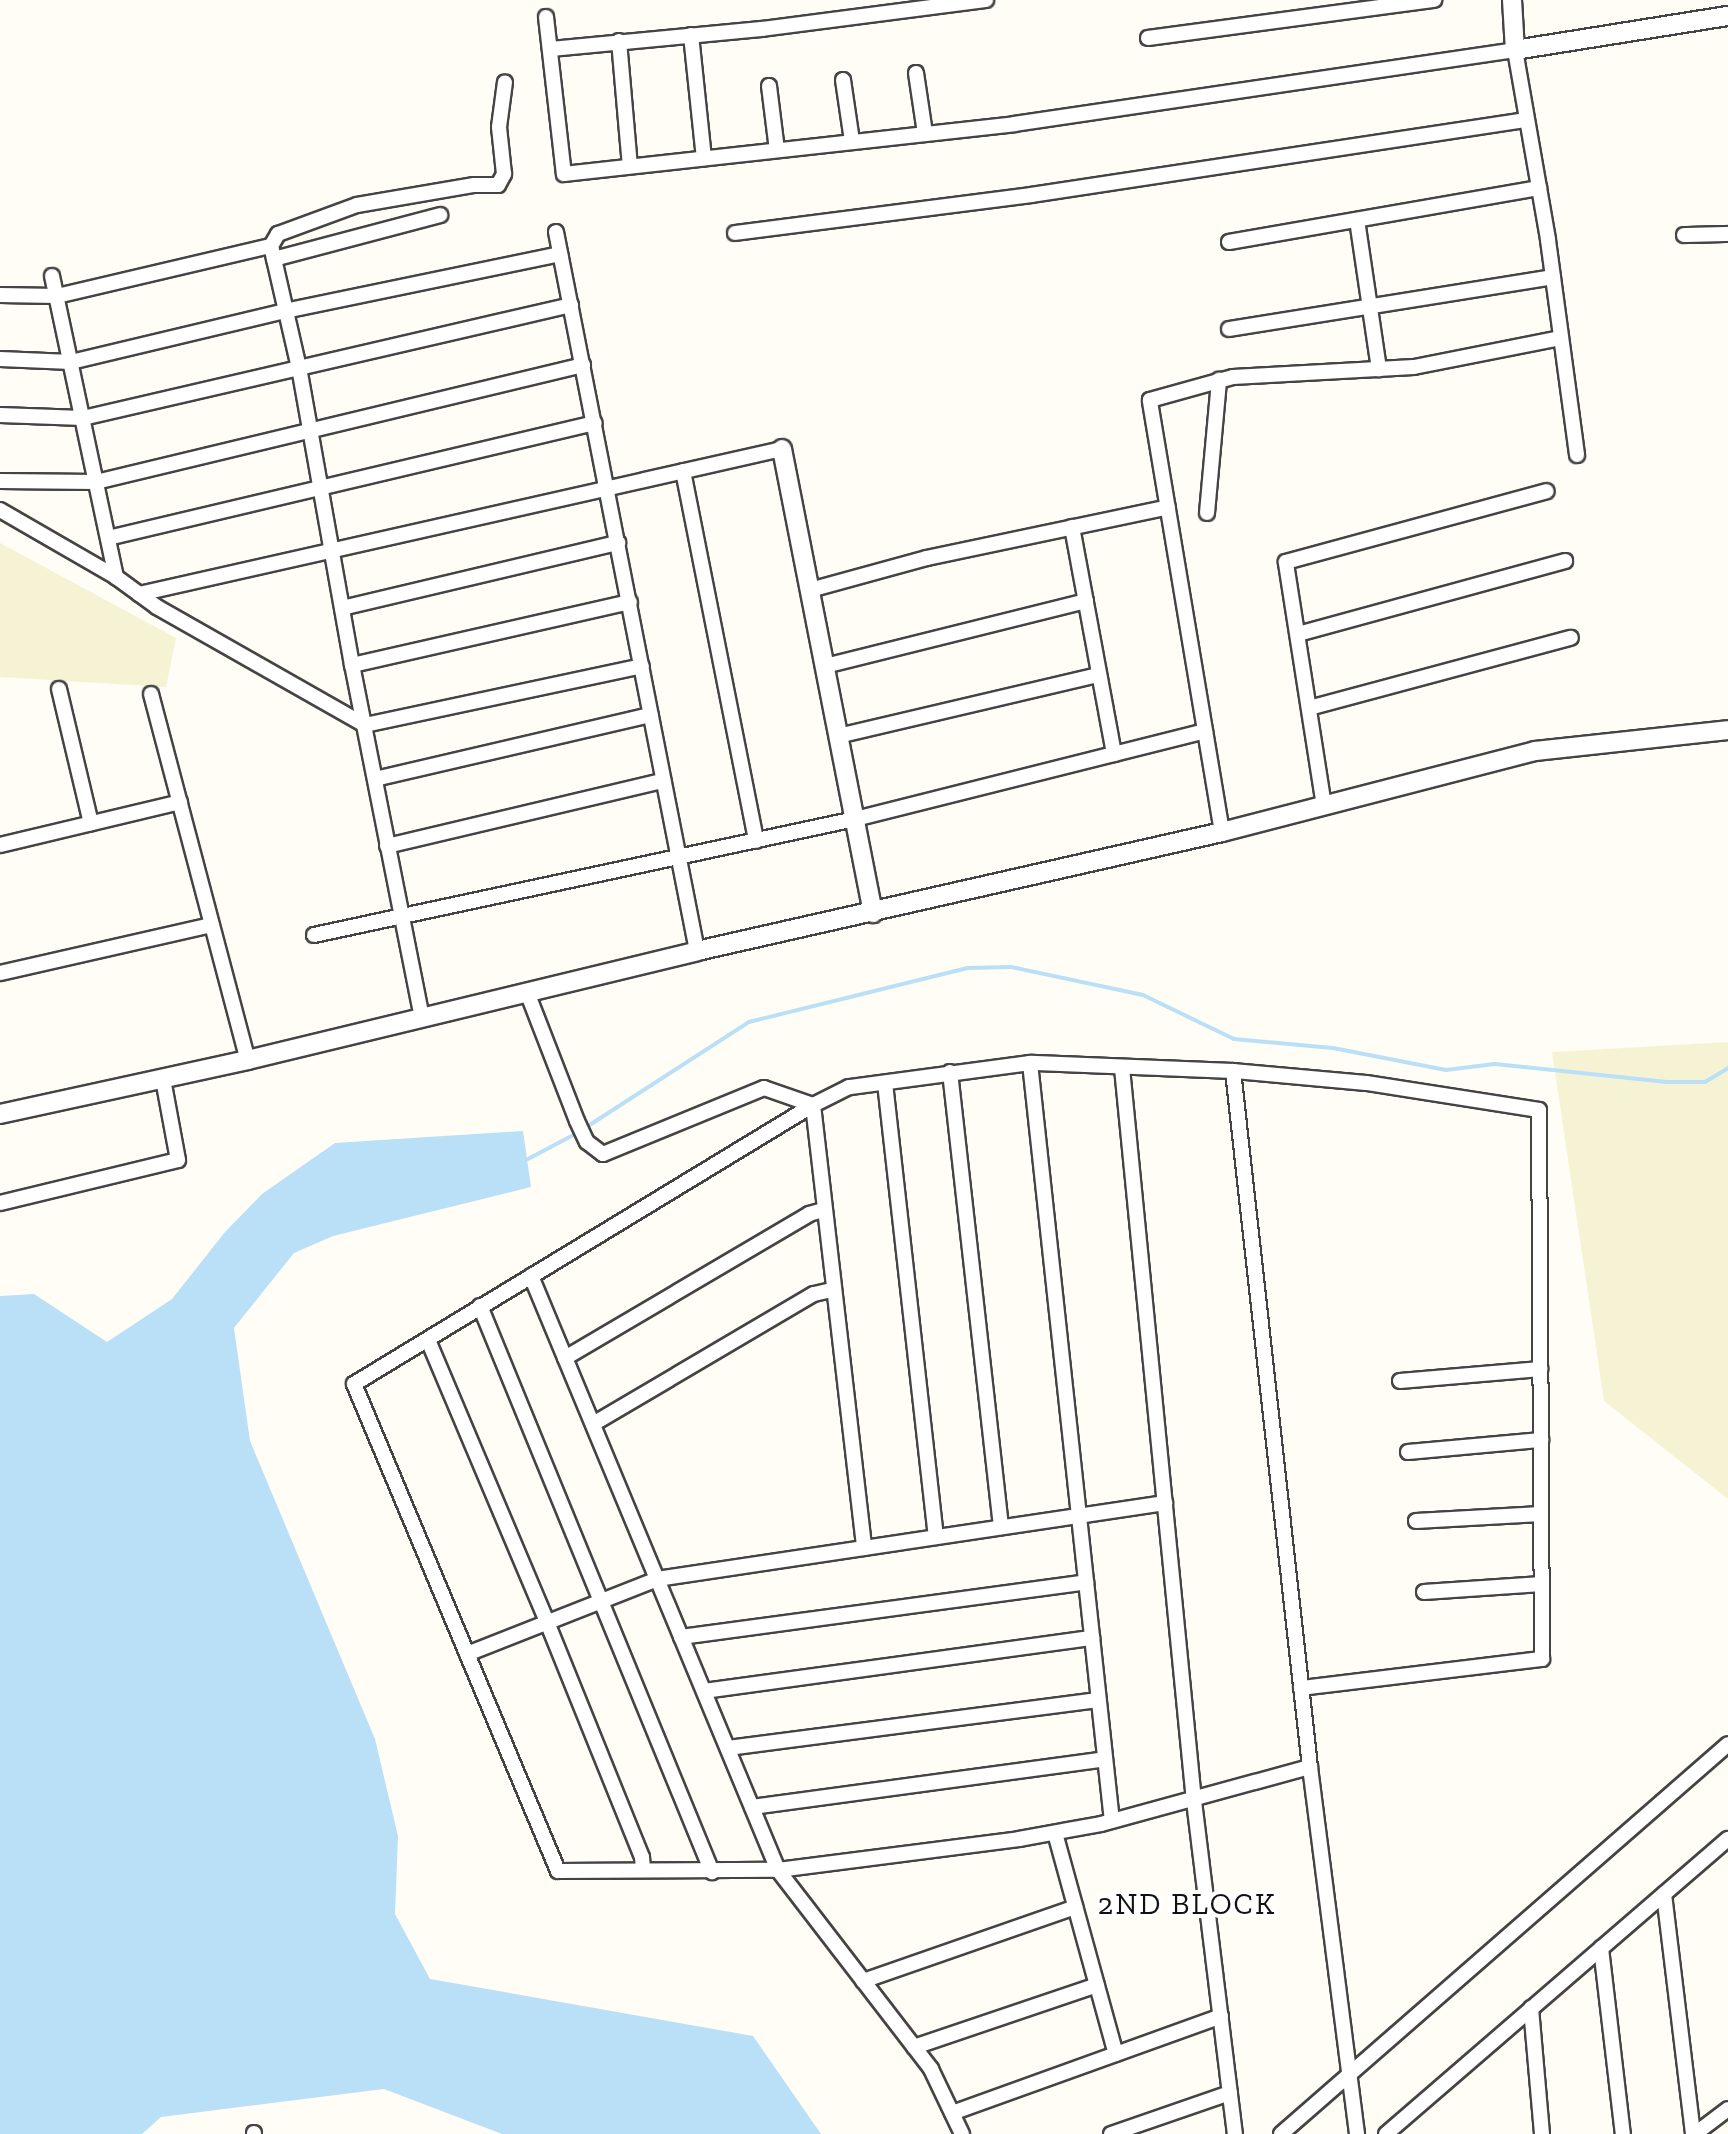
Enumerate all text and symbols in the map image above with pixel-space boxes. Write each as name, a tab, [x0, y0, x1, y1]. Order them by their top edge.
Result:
district label: 2ND BLOCK	[1098, 1886, 1276, 1922]

